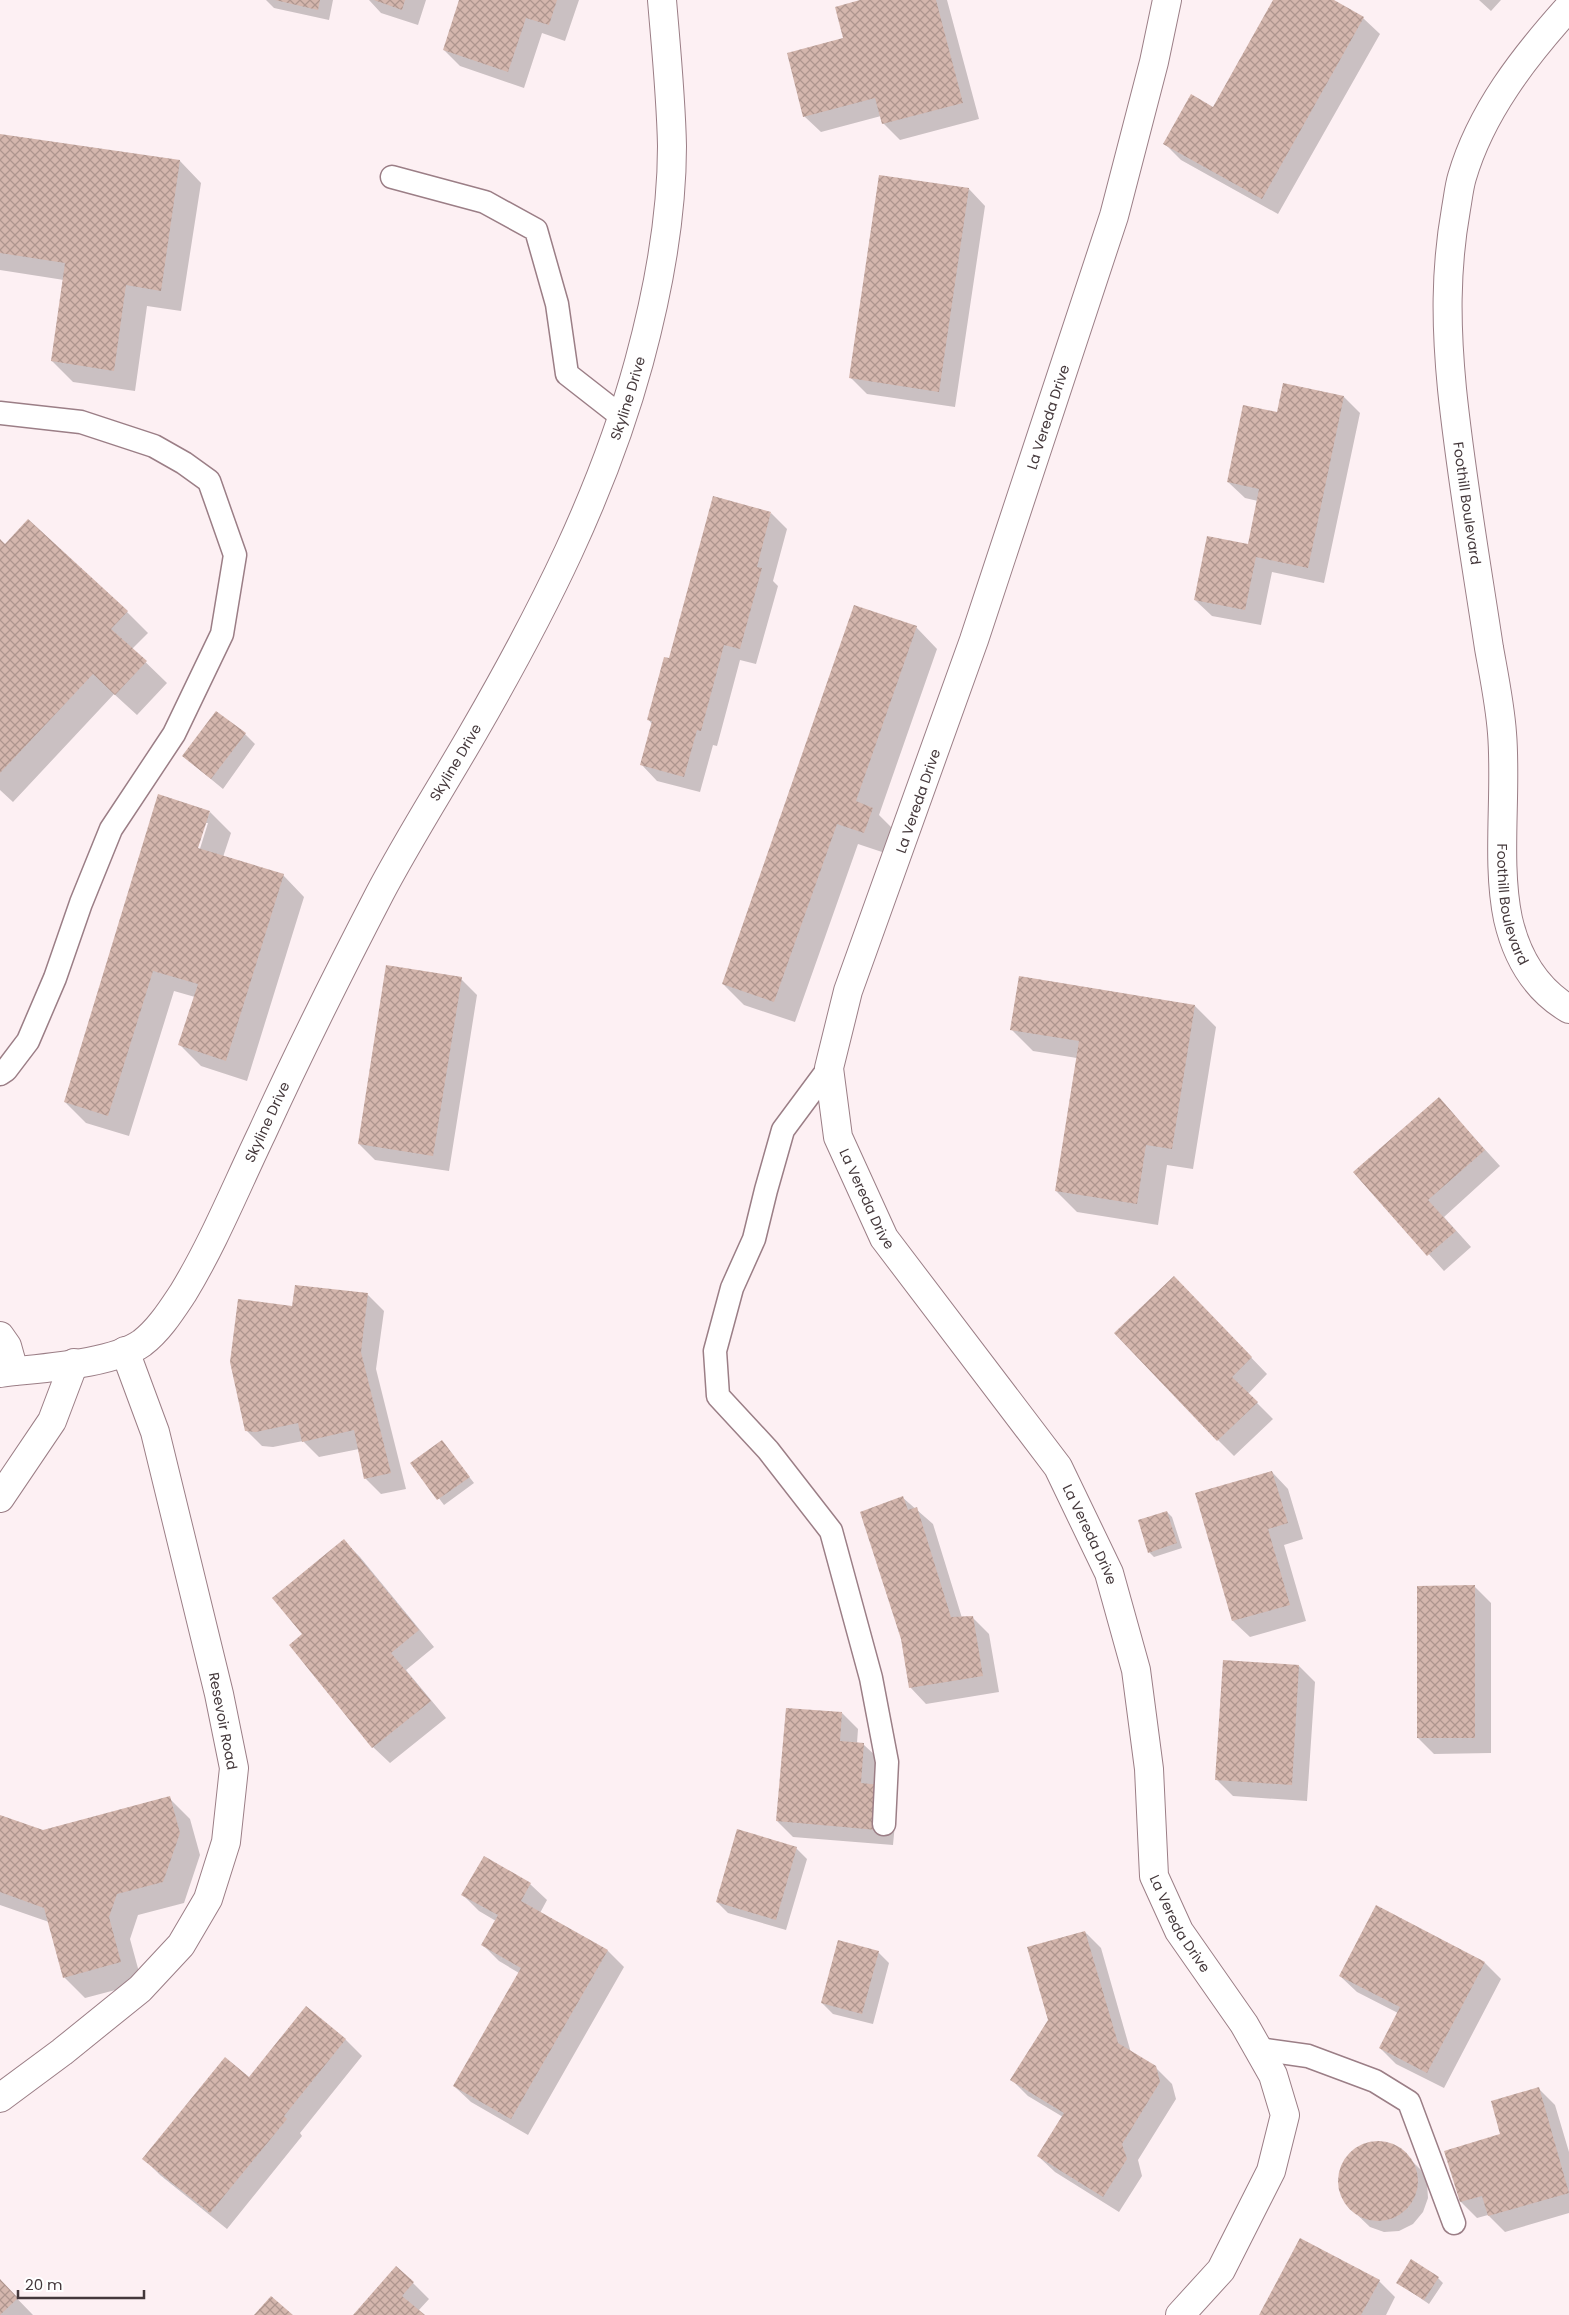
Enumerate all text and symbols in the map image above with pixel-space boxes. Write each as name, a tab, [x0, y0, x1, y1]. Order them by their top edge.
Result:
street label: Skyline Drive	[605, 354, 650, 443]
street label: La Vereda Drive	[1022, 362, 1074, 472]
street label: Foothill Boulevard	[1448, 441, 1486, 566]
street label: Skyline Drive	[425, 720, 486, 805]
street label: La Vereda Drive	[891, 746, 945, 856]
street label: Foothill Boulevard	[1492, 844, 1534, 969]
street label: Skyline Drive	[240, 1078, 295, 1165]
street label: La Vereda Drive	[835, 1145, 899, 1254]
street label: La Vereda Drive	[1058, 1481, 1122, 1587]
street label: Resevoir Road	[204, 1671, 242, 1771]
street label: La Vereda Drive	[1145, 1872, 1215, 1977]
scale bar	[18, 2268, 144, 2300]
text: 20 m	[25, 2274, 63, 2295]

